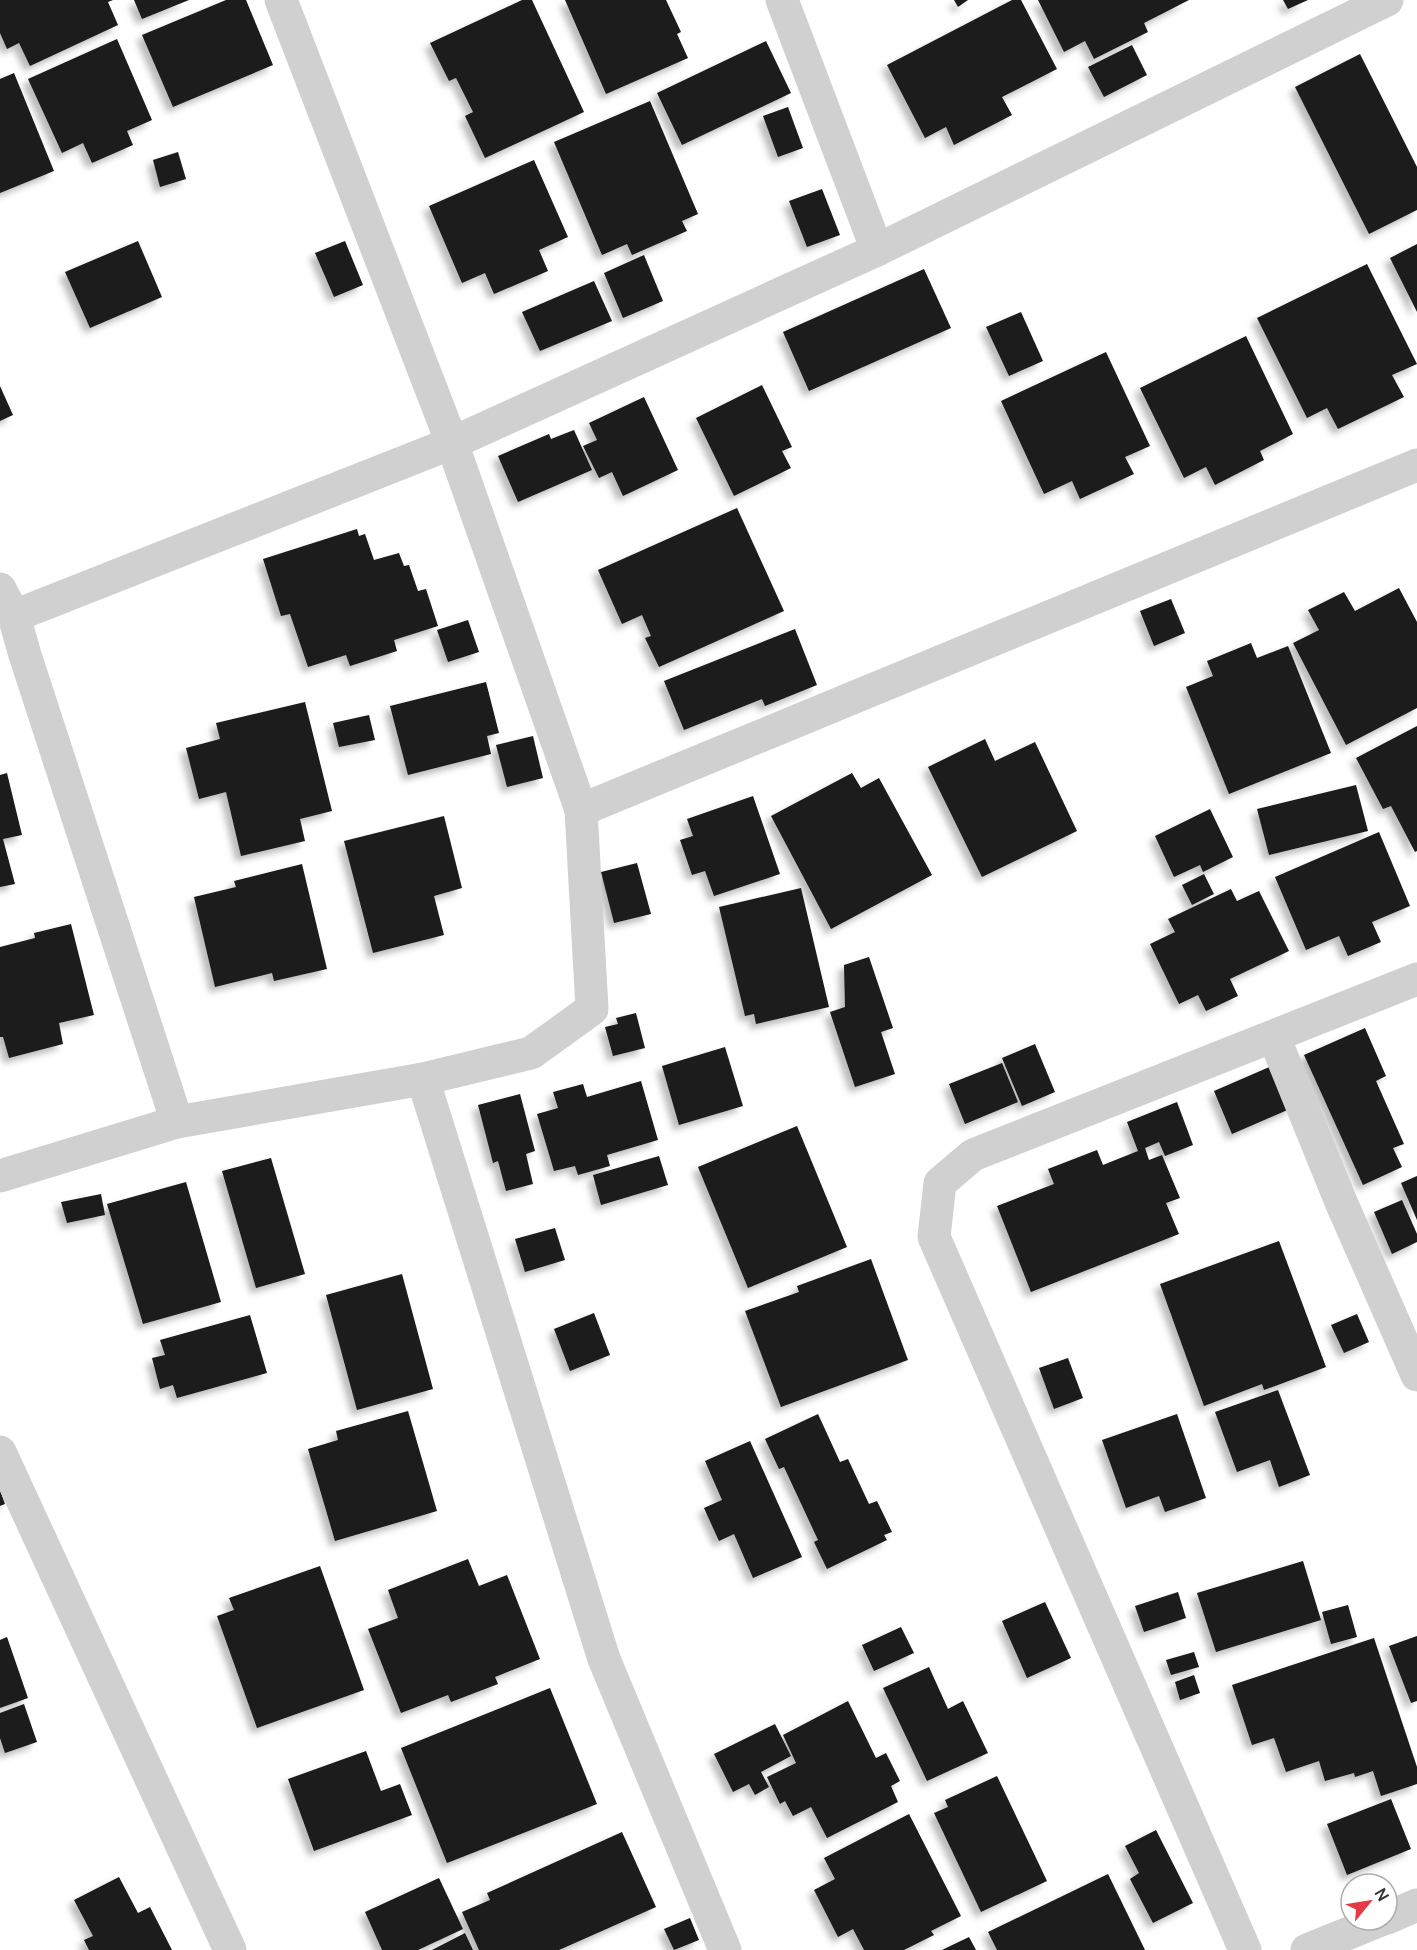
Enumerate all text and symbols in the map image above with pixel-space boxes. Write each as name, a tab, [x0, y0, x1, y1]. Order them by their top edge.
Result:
north arrow	[1339, 1872, 1399, 1932]
text: N	[1370, 1884, 1394, 1905]

